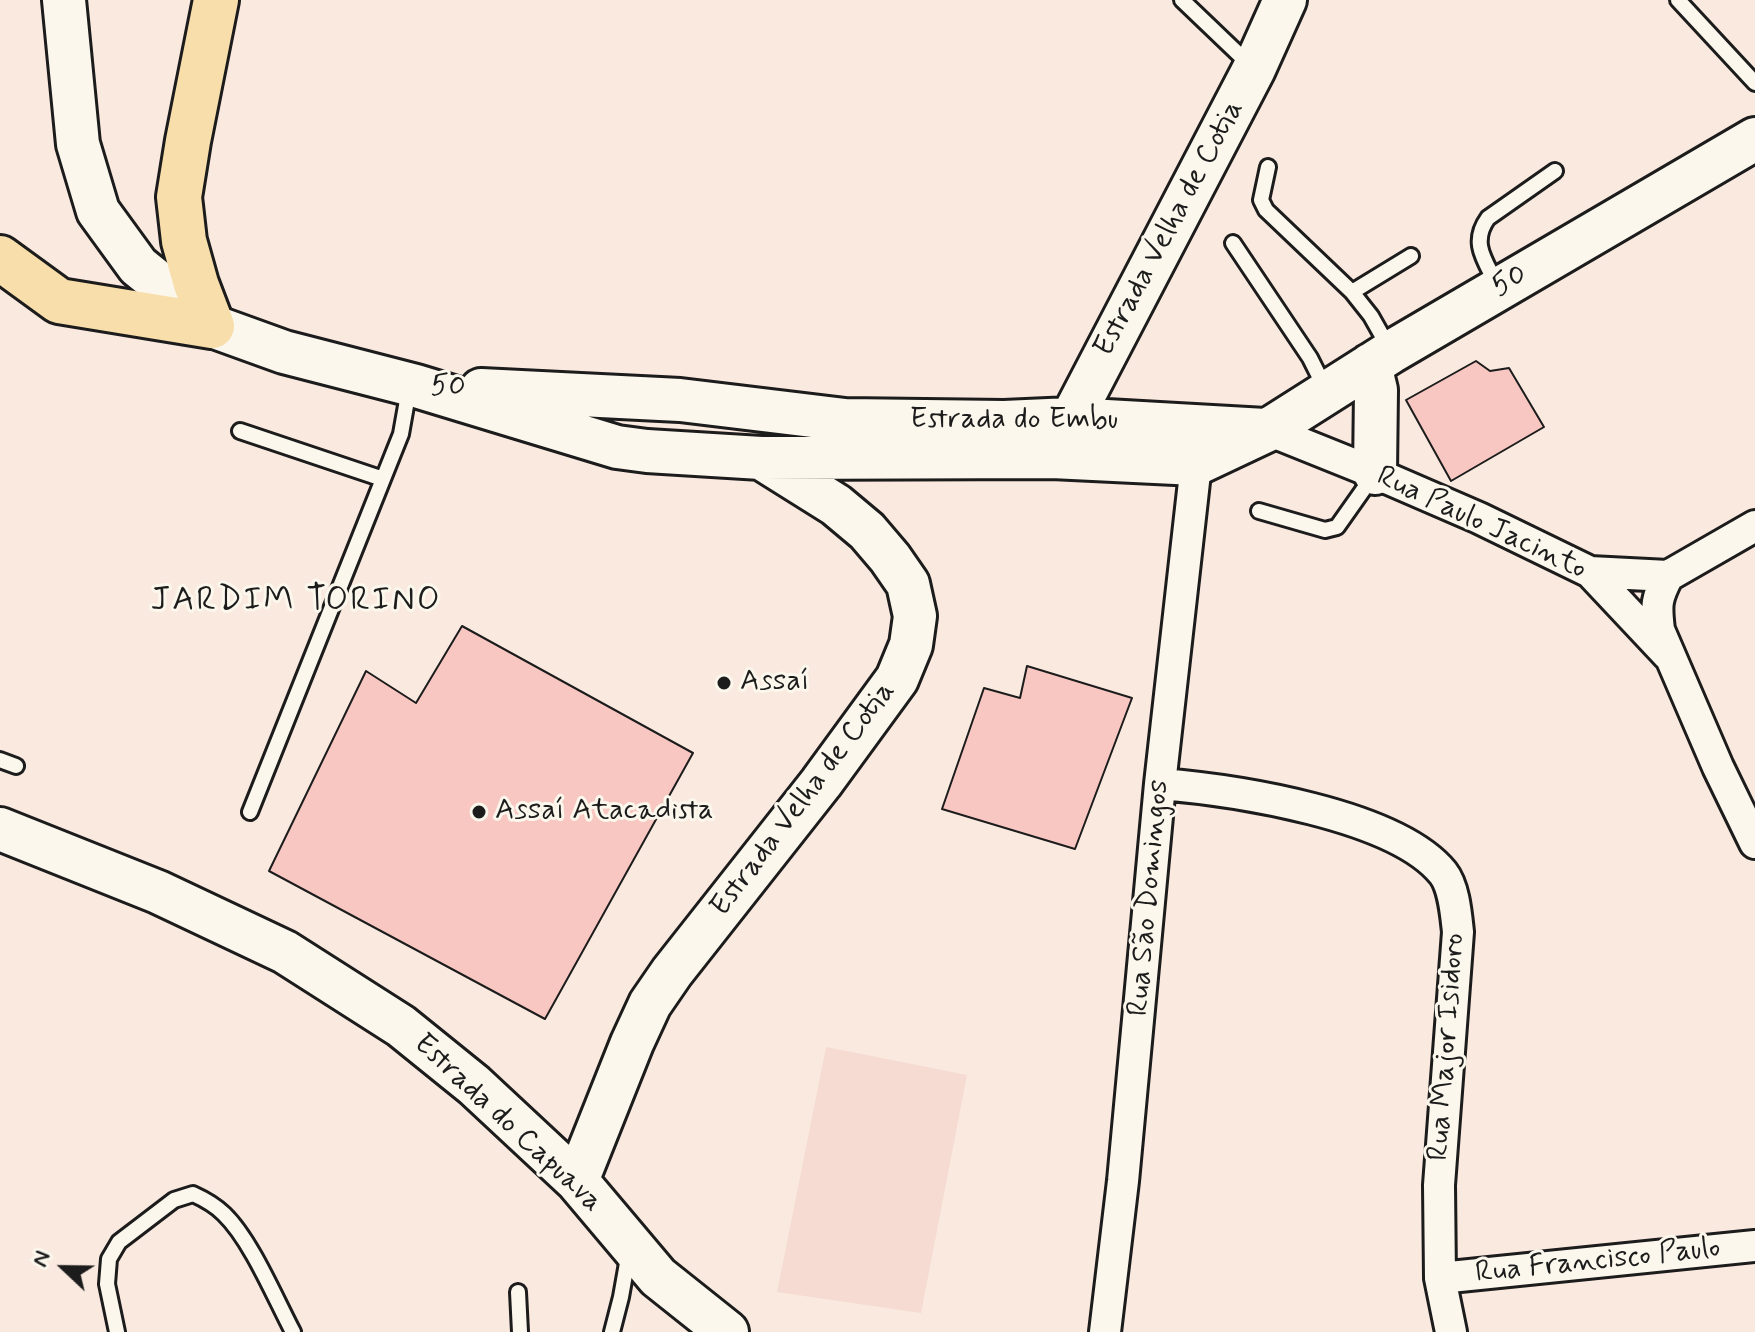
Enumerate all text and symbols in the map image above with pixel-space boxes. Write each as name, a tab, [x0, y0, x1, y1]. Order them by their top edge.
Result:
street label: Estrada Velha de Cotia	[1087, 95, 1253, 363]
street label: 50	[1486, 258, 1534, 306]
street label: 50	[430, 369, 466, 407]
street label: Estrada do Embu	[910, 403, 1118, 439]
street label: Rua Paulo Jacinto	[1370, 460, 1592, 588]
district label: JARDIM TORINO	[150, 582, 442, 622]
place label: Assaí	[740, 665, 809, 701]
marker: Assaí	[715, 674, 733, 692]
street label: Estrada Velha de Cotia	[704, 675, 904, 925]
street label: Rua São Domingos	[1122, 778, 1178, 1018]
place label: Assaí Atacadista	[495, 794, 713, 830]
marker: Assaí Atacadista	[470, 803, 488, 821]
street label: Rua Major Isidoro	[1422, 932, 1474, 1162]
street label: Estrada do Capuava	[405, 1027, 609, 1221]
north arrow	[24, 1228, 104, 1308]
street label: Rua Francisco Paulo	[1474, 1231, 1722, 1293]
text: N	[26, 1247, 57, 1271]

